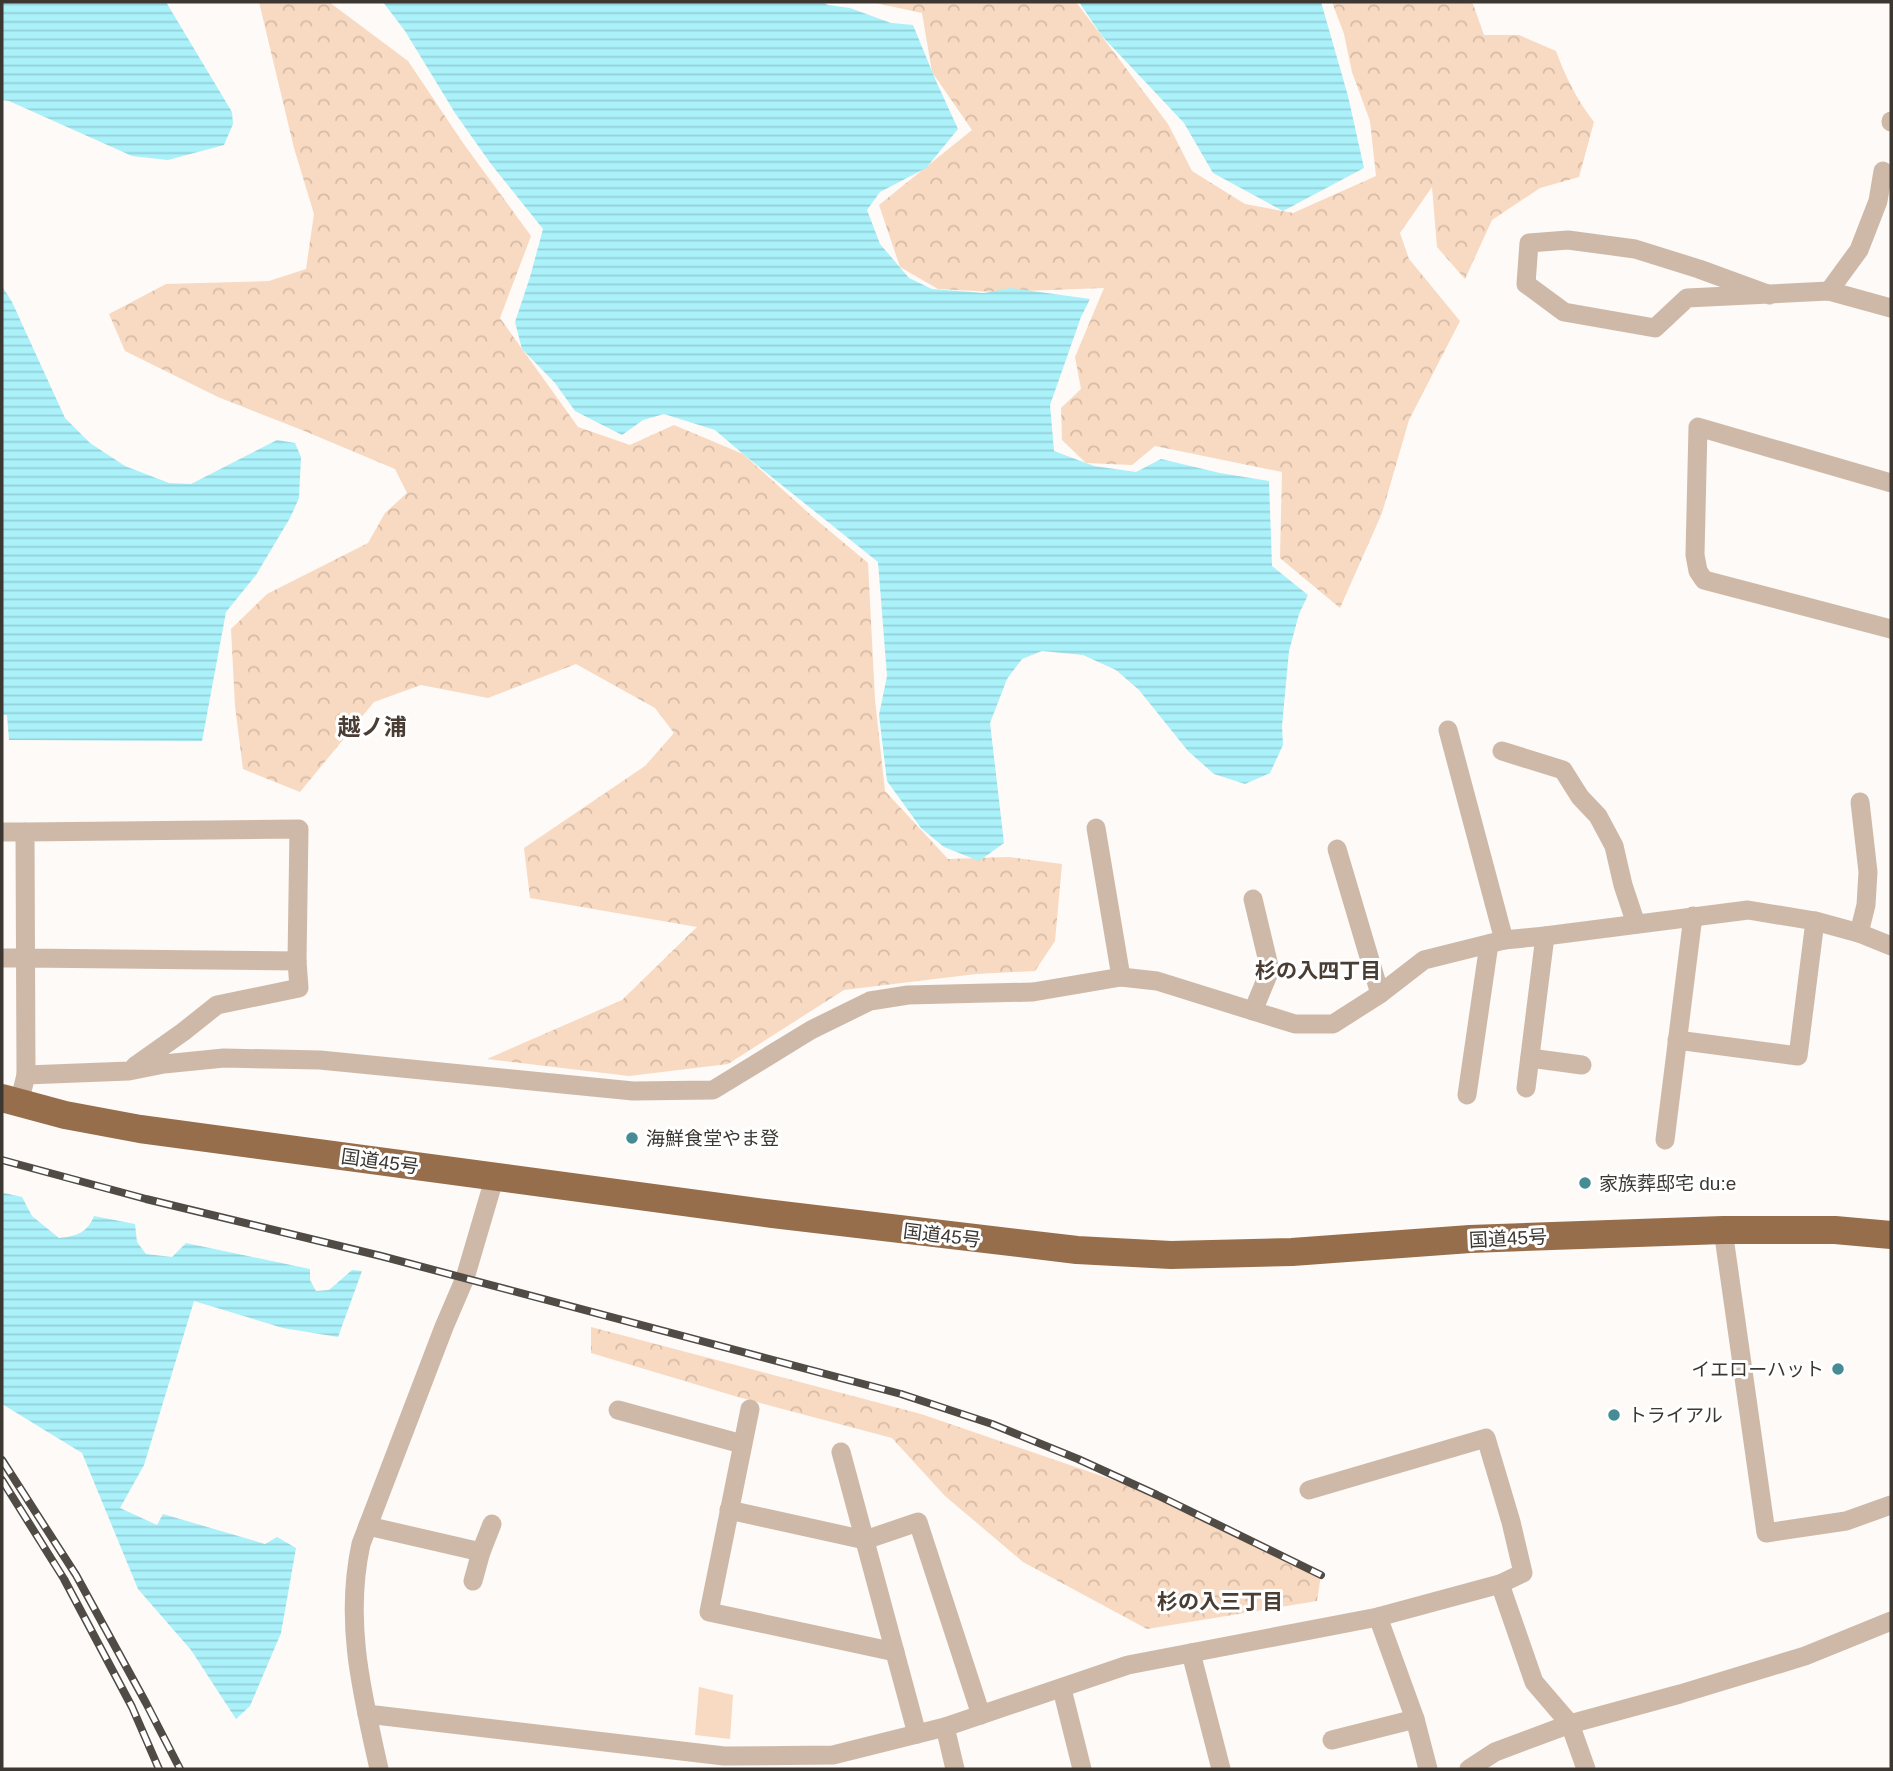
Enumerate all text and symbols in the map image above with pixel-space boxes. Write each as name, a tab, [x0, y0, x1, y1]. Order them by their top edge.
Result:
district label: 越ノ浦	[338, 714, 407, 740]
district label: 杉の入四丁目	[1255, 959, 1381, 982]
place label: 海鮮食堂やま登	[646, 1128, 779, 1149]
marker: 海鮮食堂やま登	[624, 1130, 640, 1146]
street label: 国道45号	[340, 1146, 420, 1177]
place label: 家族葬邸宅 du:e	[1599, 1173, 1736, 1194]
marker: 家族葬邸宅 du:e	[1577, 1175, 1593, 1191]
street label: 国道45号	[902, 1220, 982, 1251]
street label: 国道45号	[1468, 1226, 1548, 1251]
place label: イエローハット	[1692, 1359, 1824, 1380]
marker: イエローハット	[1830, 1361, 1846, 1377]
place label: トライアル	[1628, 1405, 1723, 1426]
marker: トライアル	[1606, 1407, 1622, 1423]
district label: 杉の入三丁目	[1157, 1590, 1283, 1613]

